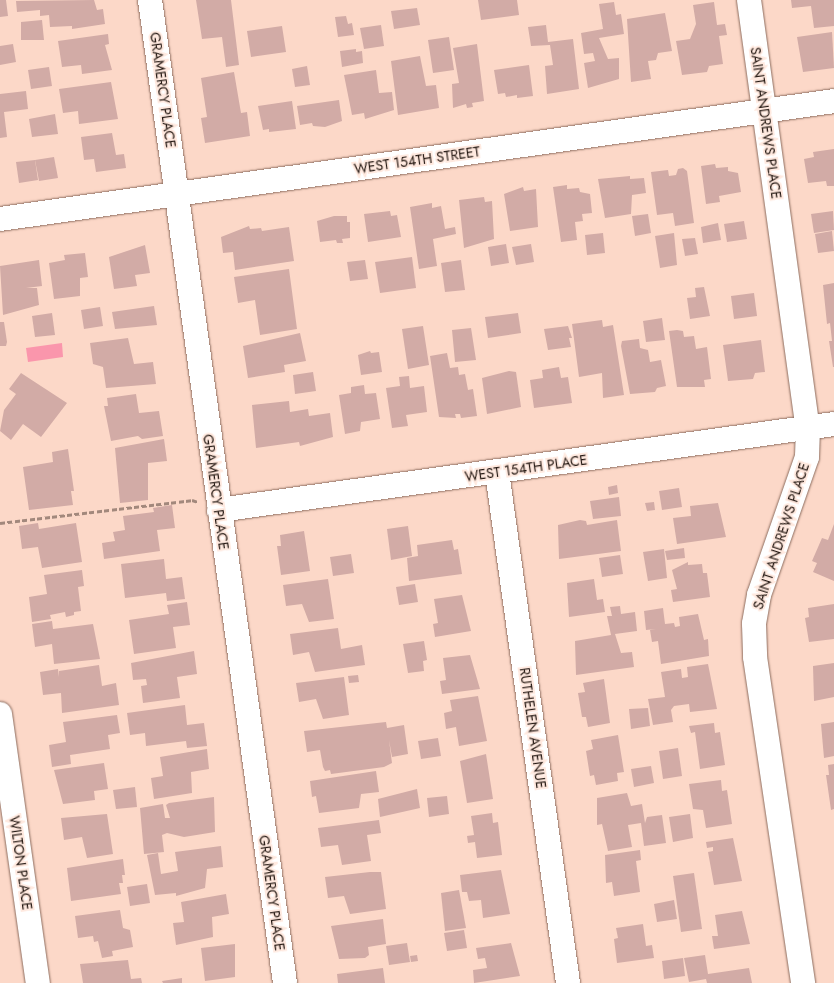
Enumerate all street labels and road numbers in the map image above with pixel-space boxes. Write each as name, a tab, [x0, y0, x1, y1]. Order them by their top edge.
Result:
street label: GRAMERCY PLACE	[147, 31, 179, 149]
street label: SAINT ANDREWS PLACE	[747, 46, 785, 200]
street label: WEST 154TH STREET	[353, 143, 481, 177]
street label: GRAMERCY PLACE	[200, 433, 232, 551]
street label: WEST 154TH PLACE	[464, 451, 588, 485]
street label: SAINT ANDREWS PLACE	[749, 461, 813, 611]
street label: RUTHELEN AVENUE	[516, 666, 550, 790]
street label: WILTON PLACE	[6, 815, 36, 911]
street label: GRAMERCY PLACE	[256, 834, 288, 952]

